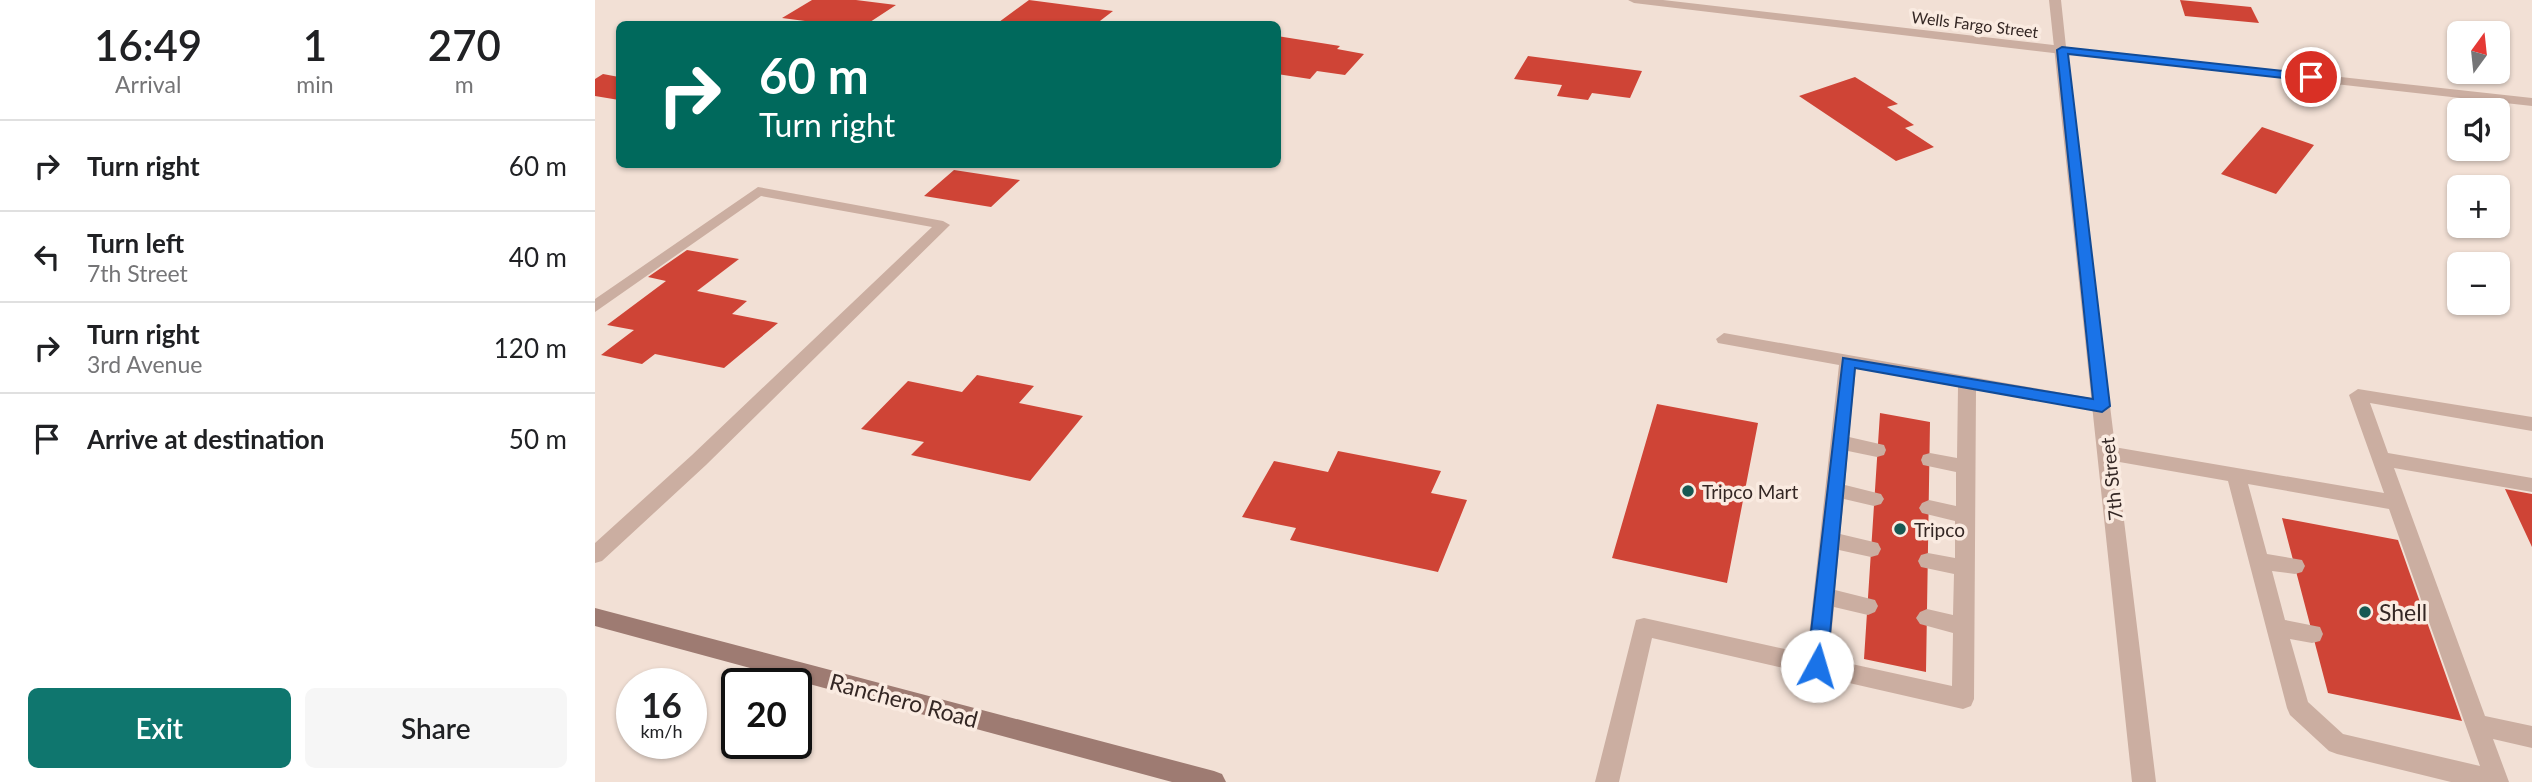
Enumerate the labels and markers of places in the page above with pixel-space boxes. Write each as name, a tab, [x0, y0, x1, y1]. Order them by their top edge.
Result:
pin	[2281, 47, 2341, 107]
place label: Tripco Mart	[1702, 480, 1799, 503]
marker: Tripco Mart	[1680, 483, 1696, 499]
place label: Tripco	[1914, 518, 1965, 541]
marker: Tripco	[1892, 521, 1908, 537]
place label: Shell	[2379, 598, 2427, 626]
marker: Shell	[2357, 604, 2373, 620]

